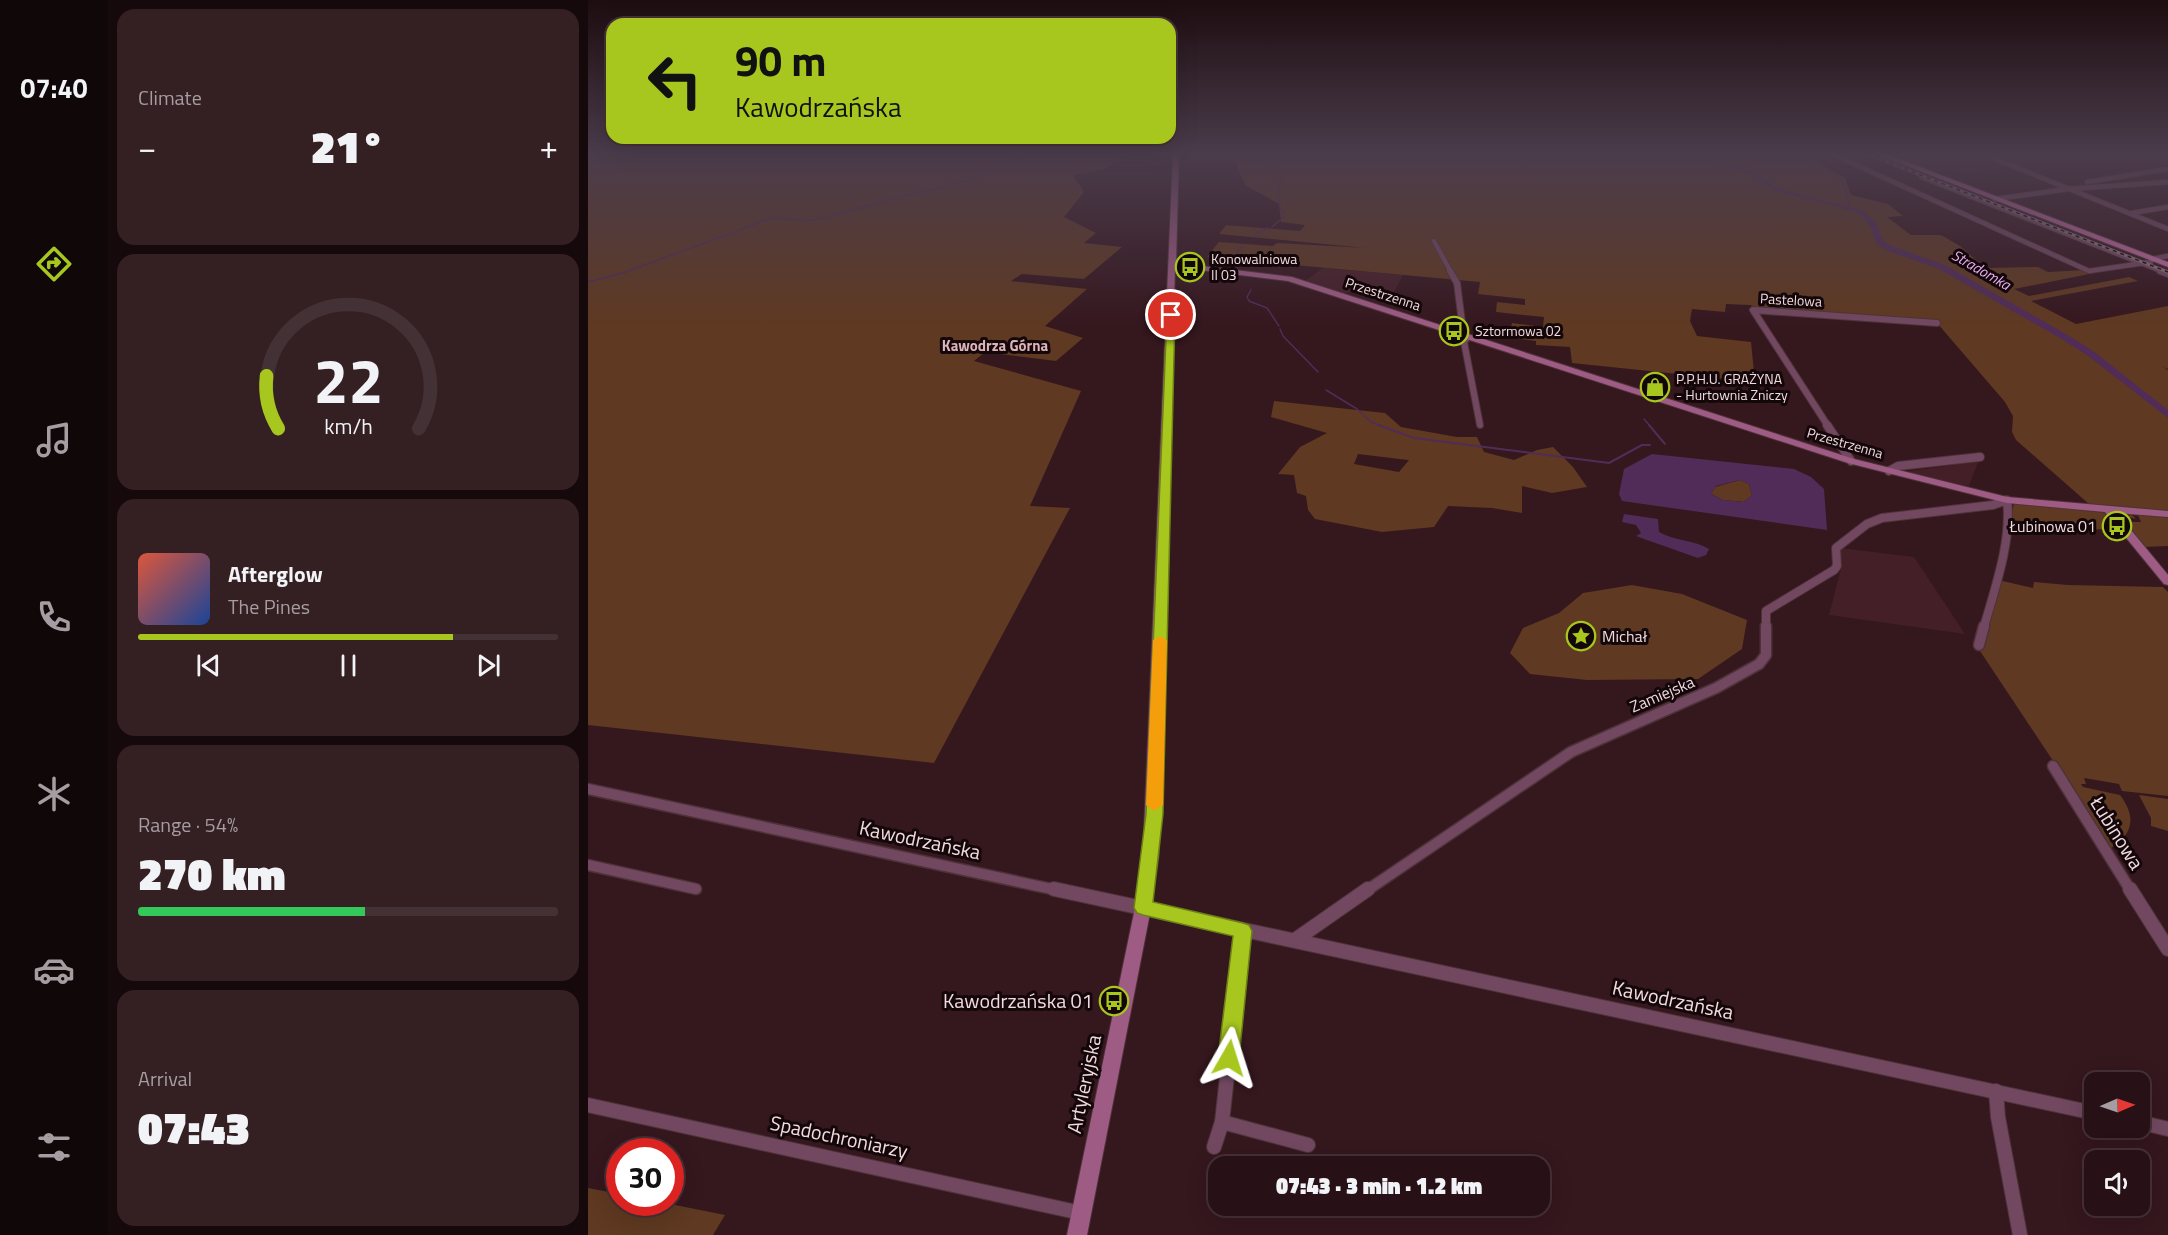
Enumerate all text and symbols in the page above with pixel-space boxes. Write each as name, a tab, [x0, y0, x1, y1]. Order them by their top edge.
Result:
text: 90 m	[735, 28, 827, 92]
icon: left	[636, 42, 714, 120]
text: 07:40	[20, 67, 88, 108]
text: Climate	[138, 82, 202, 113]
text: Kawodrzańska	[735, 86, 901, 127]
text: 21°	[311, 112, 385, 180]
text: −	[138, 122, 156, 172]
text: +	[540, 122, 558, 172]
icon: directions	[33, 243, 75, 285]
water label: Stradomka	[1947, 243, 2016, 296]
place label: Konowalniowa II 03	[1211, 248, 1297, 285]
bus stop icon: Konowalniowa II 03	[1174, 251, 1206, 283]
street label: Przestrzenna	[1343, 271, 1424, 316]
street label: Pastelowa	[1760, 287, 1822, 312]
pin	[1145, 289, 1196, 340]
icon: arrive	[1154, 298, 1187, 331]
bus stop icon: Sztormowa 02	[1438, 315, 1470, 347]
place label: Sztormowa 02	[1475, 320, 1561, 341]
text: 22	[313, 332, 383, 427]
district label: Kawodrza Górna	[942, 334, 1048, 357]
place label: P.P.H.U. GRAŻYNA - Hurtownia Zniczy	[1676, 368, 1788, 405]
shop icon: P.P.H.U. GRAŻYNA - Hurtownia Zniczy	[1639, 371, 1671, 403]
text: km/h	[324, 411, 372, 443]
icon: music	[33, 419, 75, 461]
street label: Przestrzenna	[1805, 422, 1886, 463]
bus stop icon: Łubinowa 01	[2101, 510, 2133, 542]
place label: Łubinowa 01	[2008, 514, 2096, 538]
text: Afterglow	[228, 557, 323, 591]
text: The Pines	[228, 591, 310, 622]
icon: phone	[33, 596, 75, 638]
place icon: Michał	[1565, 620, 1597, 652]
place label: Michał	[1602, 624, 1648, 648]
icon: previous	[192, 649, 225, 682]
icon: pause	[332, 649, 365, 682]
icon: next	[472, 649, 505, 682]
street label: Zamiejska	[1626, 670, 1698, 718]
icon: climate	[33, 773, 75, 815]
street label: Łubinowa	[2082, 789, 2152, 875]
text: Range · 54%	[138, 809, 238, 840]
street label: Kawodrzańska	[857, 812, 984, 867]
text: 270 km	[138, 839, 286, 907]
icon: car	[33, 949, 75, 991]
street label: Kawodrzańska	[1610, 972, 1737, 1027]
place label: Kawodrzańska 01	[943, 985, 1093, 1016]
bus stop icon: Kawodrzańska 01	[1098, 985, 1130, 1017]
position arrow	[1197, 1026, 1261, 1090]
street label: Artyleryjska	[1058, 1032, 1109, 1136]
text: Arrival	[138, 1063, 192, 1094]
north arrow	[2084, 1072, 2150, 1138]
map controls	[2084, 1072, 2150, 1216]
text: 07:43	[138, 1093, 250, 1161]
street label: Spadochroniarzy	[767, 1107, 911, 1166]
icon: filters	[33, 1126, 75, 1168]
speed limit sign: 30	[606, 1138, 684, 1216]
button: sound	[2084, 1150, 2150, 1216]
text: 07:43 · 3 min · 1.2 km	[1276, 1169, 1482, 1203]

